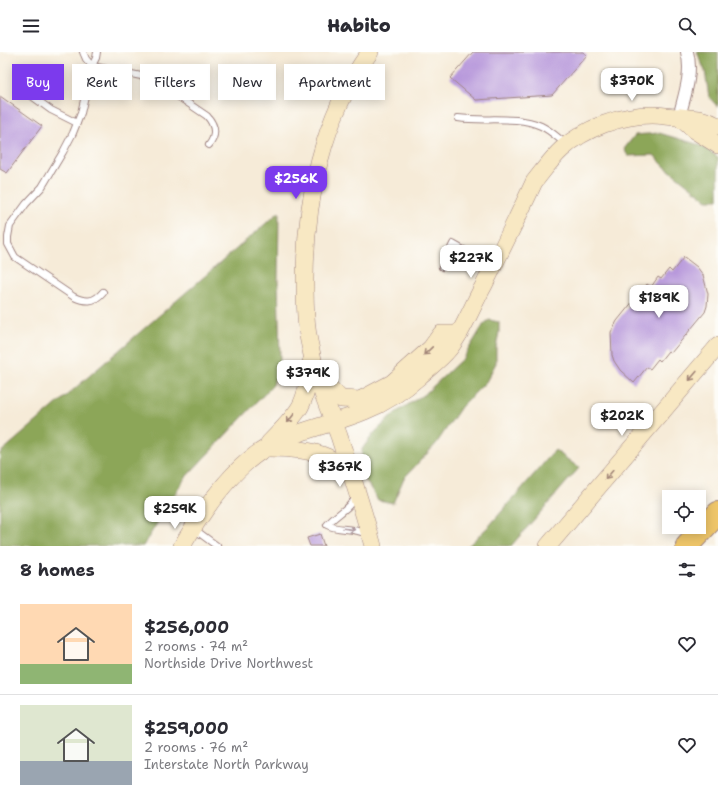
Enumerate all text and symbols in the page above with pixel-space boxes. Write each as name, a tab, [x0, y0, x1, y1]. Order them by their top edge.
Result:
text: Habito	[327, 14, 391, 38]
icon: menu	[20, 15, 42, 37]
icon: search	[676, 15, 698, 37]
chip: Buy	[12, 64, 64, 100]
chip: Rent	[72, 64, 132, 100]
chip: Filters	[140, 64, 210, 100]
chip: New	[218, 64, 276, 100]
chip: Apartment	[284, 64, 385, 100]
pin: $370K	[604, 68, 660, 102]
text: $370K	[610, 72, 654, 89]
pin: $256K	[268, 166, 324, 200]
text: $256K	[274, 170, 318, 187]
pin: $227K	[443, 245, 499, 279]
text: $227K	[449, 249, 493, 266]
pin: $189K	[631, 285, 687, 319]
text: $189K	[638, 289, 680, 306]
one-way arrow	[423, 346, 433, 355]
pin: $379K	[280, 360, 336, 394]
text: $379K	[286, 364, 330, 381]
one-way arrow	[688, 371, 697, 381]
pin: $202K	[594, 403, 650, 437]
text: $202K	[600, 407, 644, 424]
one-way arrow	[287, 413, 295, 424]
pin: $367K	[312, 454, 368, 488]
text: $367K	[318, 458, 362, 475]
one-way arrow	[604, 470, 613, 480]
map controls	[662, 490, 706, 534]
button: locate	[662, 490, 706, 534]
pin: $259K	[147, 496, 203, 530]
text: $259K	[153, 500, 197, 517]
one-way arrow	[342, 526, 355, 533]
text: 8 homes	[20, 559, 95, 581]
icon: filters	[676, 559, 698, 581]
text: $256,000	[144, 616, 229, 638]
icon: home	[52, 620, 100, 668]
icon: heart	[676, 633, 698, 655]
text: 2 rooms · 74 m²	[144, 638, 248, 655]
text: Northside Drive Northwest	[144, 655, 313, 672]
text: $259,000	[144, 717, 229, 739]
icon: home	[52, 721, 100, 769]
icon: heart	[676, 734, 698, 756]
text: 2 rooms · 76 m²	[144, 739, 248, 756]
text: Interstate North Parkway	[144, 756, 309, 773]

